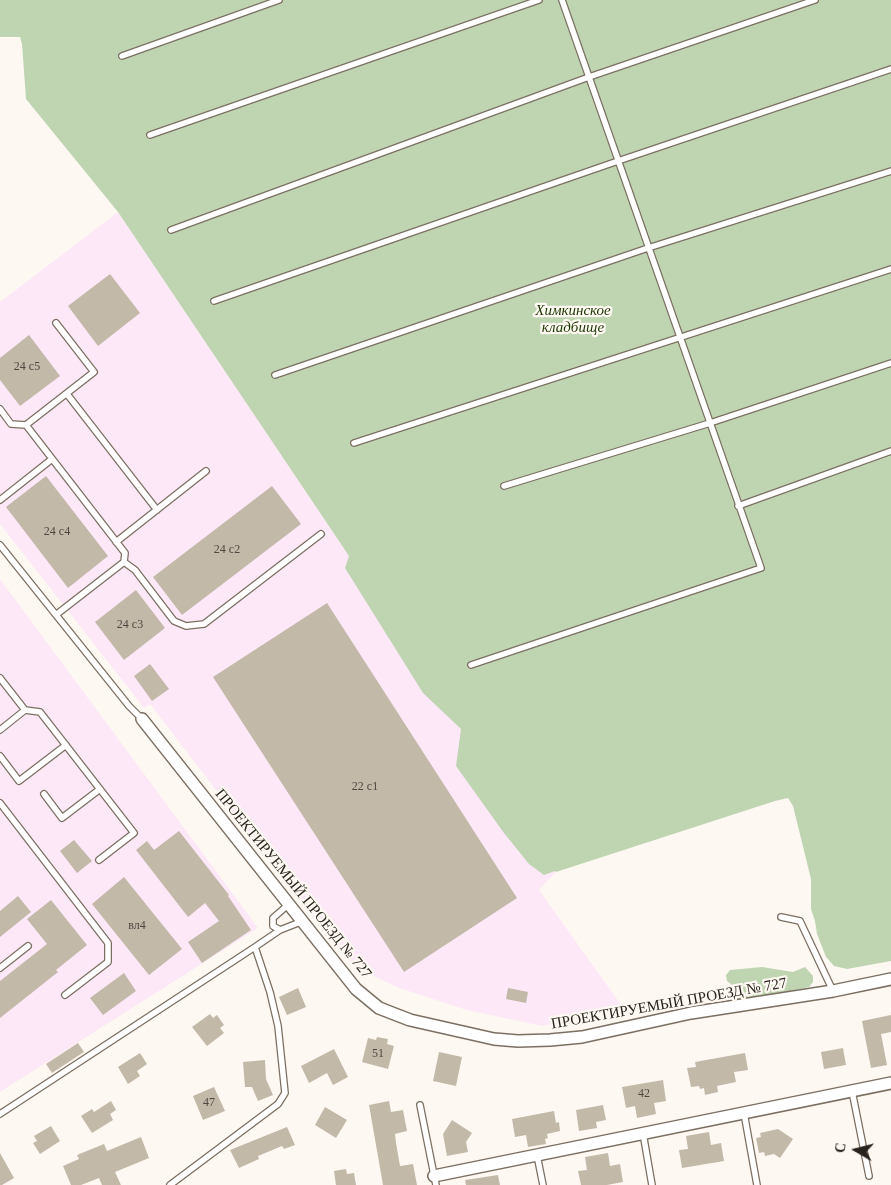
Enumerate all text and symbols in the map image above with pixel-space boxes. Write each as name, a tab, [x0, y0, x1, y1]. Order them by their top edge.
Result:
park label: Химкинское кладбище	[535, 302, 611, 337]
house number: 24 с5	[14, 360, 40, 374]
house number: 24 с4	[44, 525, 70, 539]
house number: 24 с2	[214, 543, 240, 557]
house number: 24 с3	[117, 618, 143, 632]
house number: 22 с1	[352, 780, 378, 794]
street label: ПРОЕКТИРУЕМЫЙ ПРОЕЗД № 727	[211, 786, 375, 982]
house number: вл4	[128, 919, 146, 933]
street label: ПРОЕКТИРУЕМЫЙ ПРОЕЗД № 727	[550, 974, 788, 1034]
house number: 51	[372, 1047, 384, 1061]
house number: 42	[638, 1087, 650, 1101]
house number: 47	[203, 1096, 215, 1110]
north arrow	[831, 1125, 881, 1175]
text: С	[833, 1142, 849, 1154]

